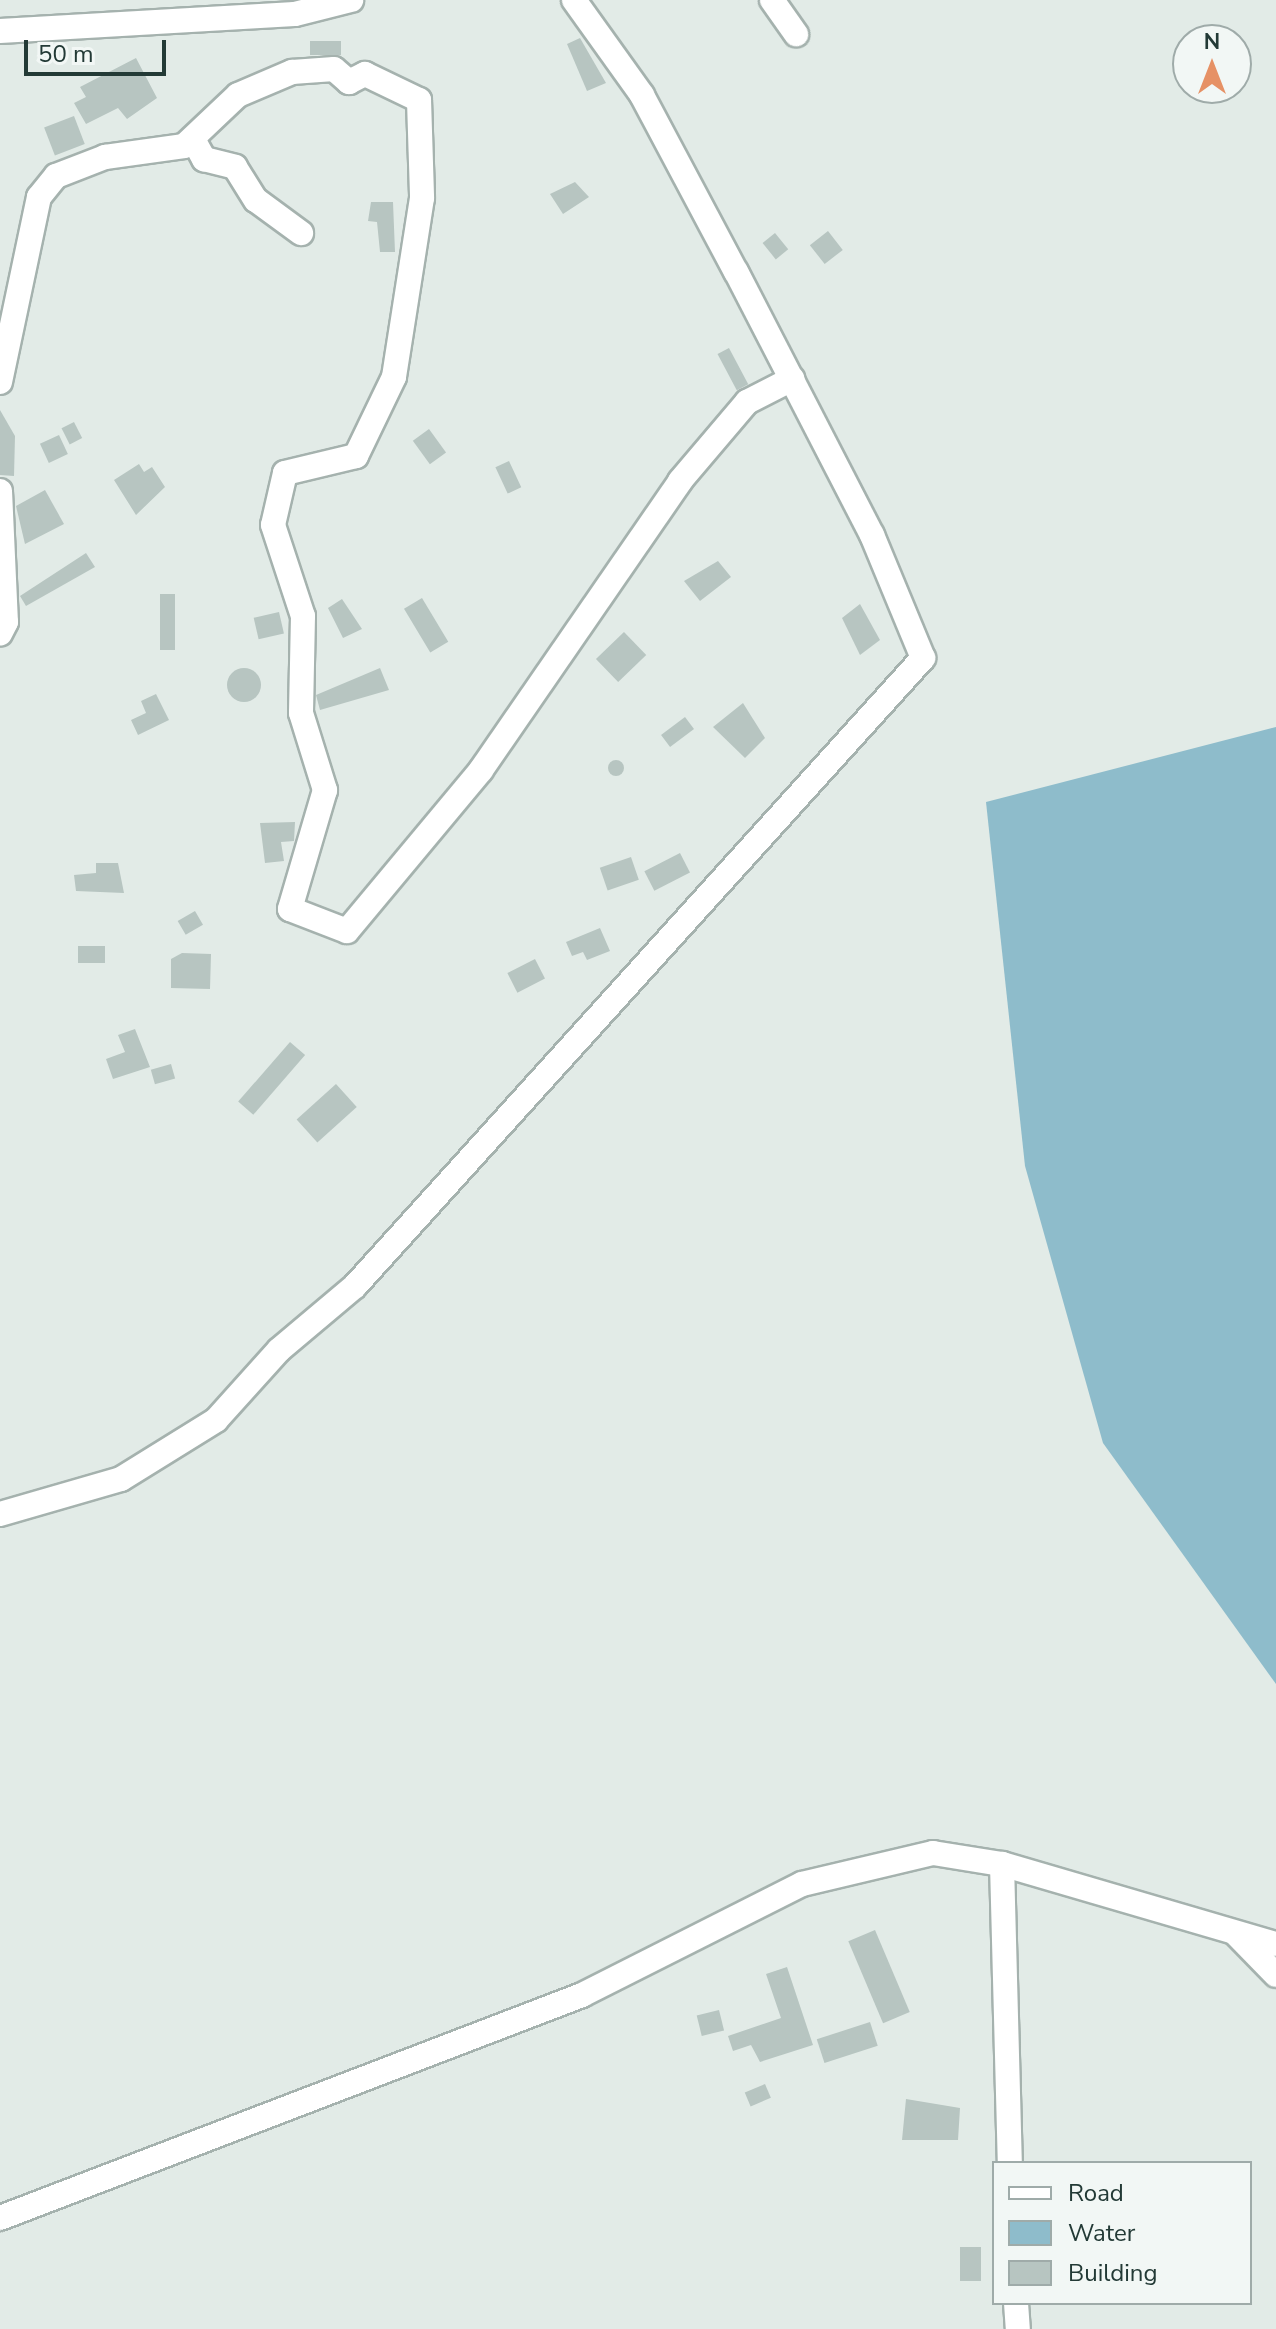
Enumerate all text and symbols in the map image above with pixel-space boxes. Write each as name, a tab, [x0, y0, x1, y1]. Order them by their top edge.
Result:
scale bar	[28, 24, 170, 74]
north arrow	[1172, 24, 1252, 104]
text: N	[1204, 27, 1220, 57]
text: 50 m	[38, 38, 94, 70]
legend	[992, 2161, 1252, 2305]
text: Road	[1068, 2177, 1124, 2209]
text: Water	[1068, 2217, 1135, 2249]
text: Building	[1068, 2257, 1158, 2289]

